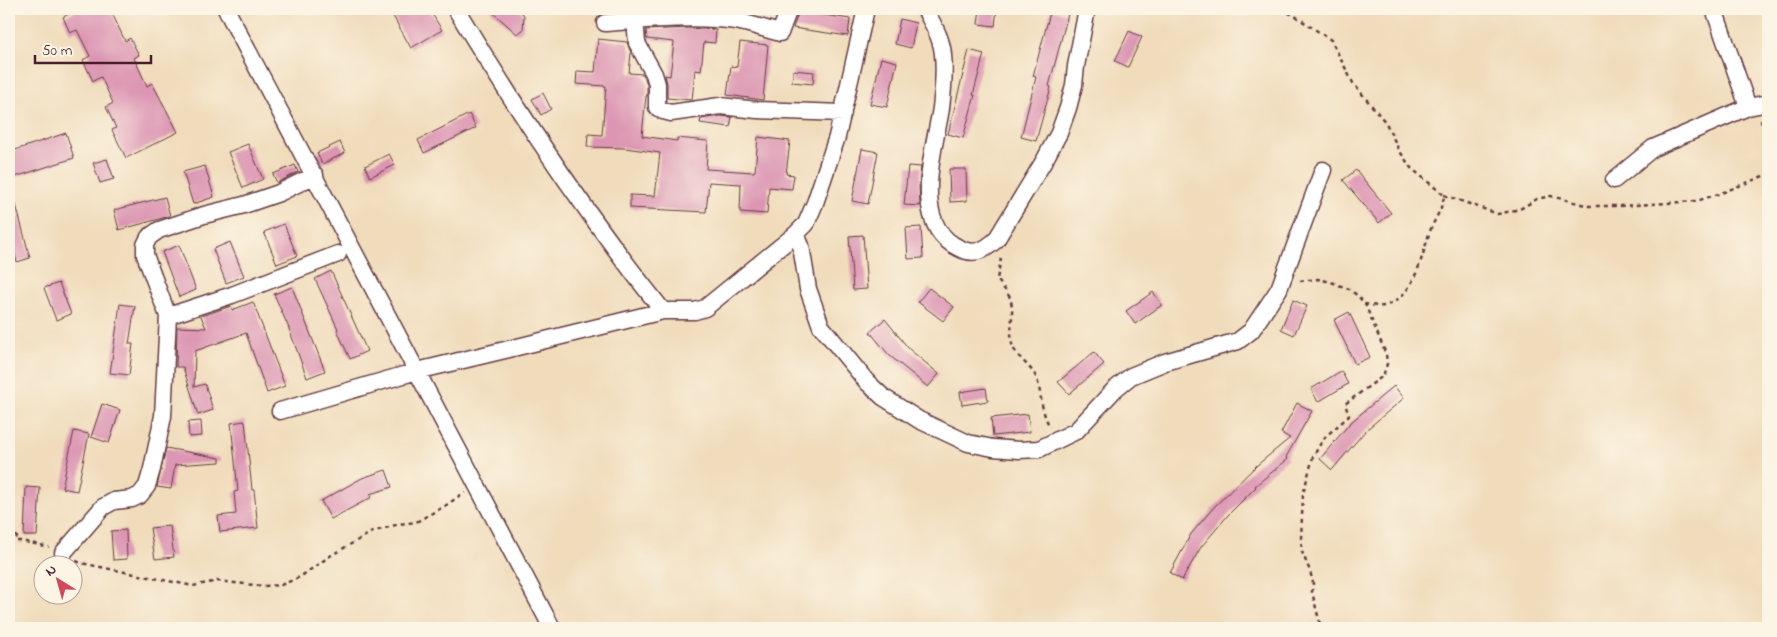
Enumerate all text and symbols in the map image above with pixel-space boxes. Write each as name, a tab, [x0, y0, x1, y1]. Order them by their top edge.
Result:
scale bar	[35, 32, 151, 64]
text: 50 m	[42, 40, 73, 62]
north arrow	[32, 554, 82, 604]
text: N	[41, 560, 61, 582]

